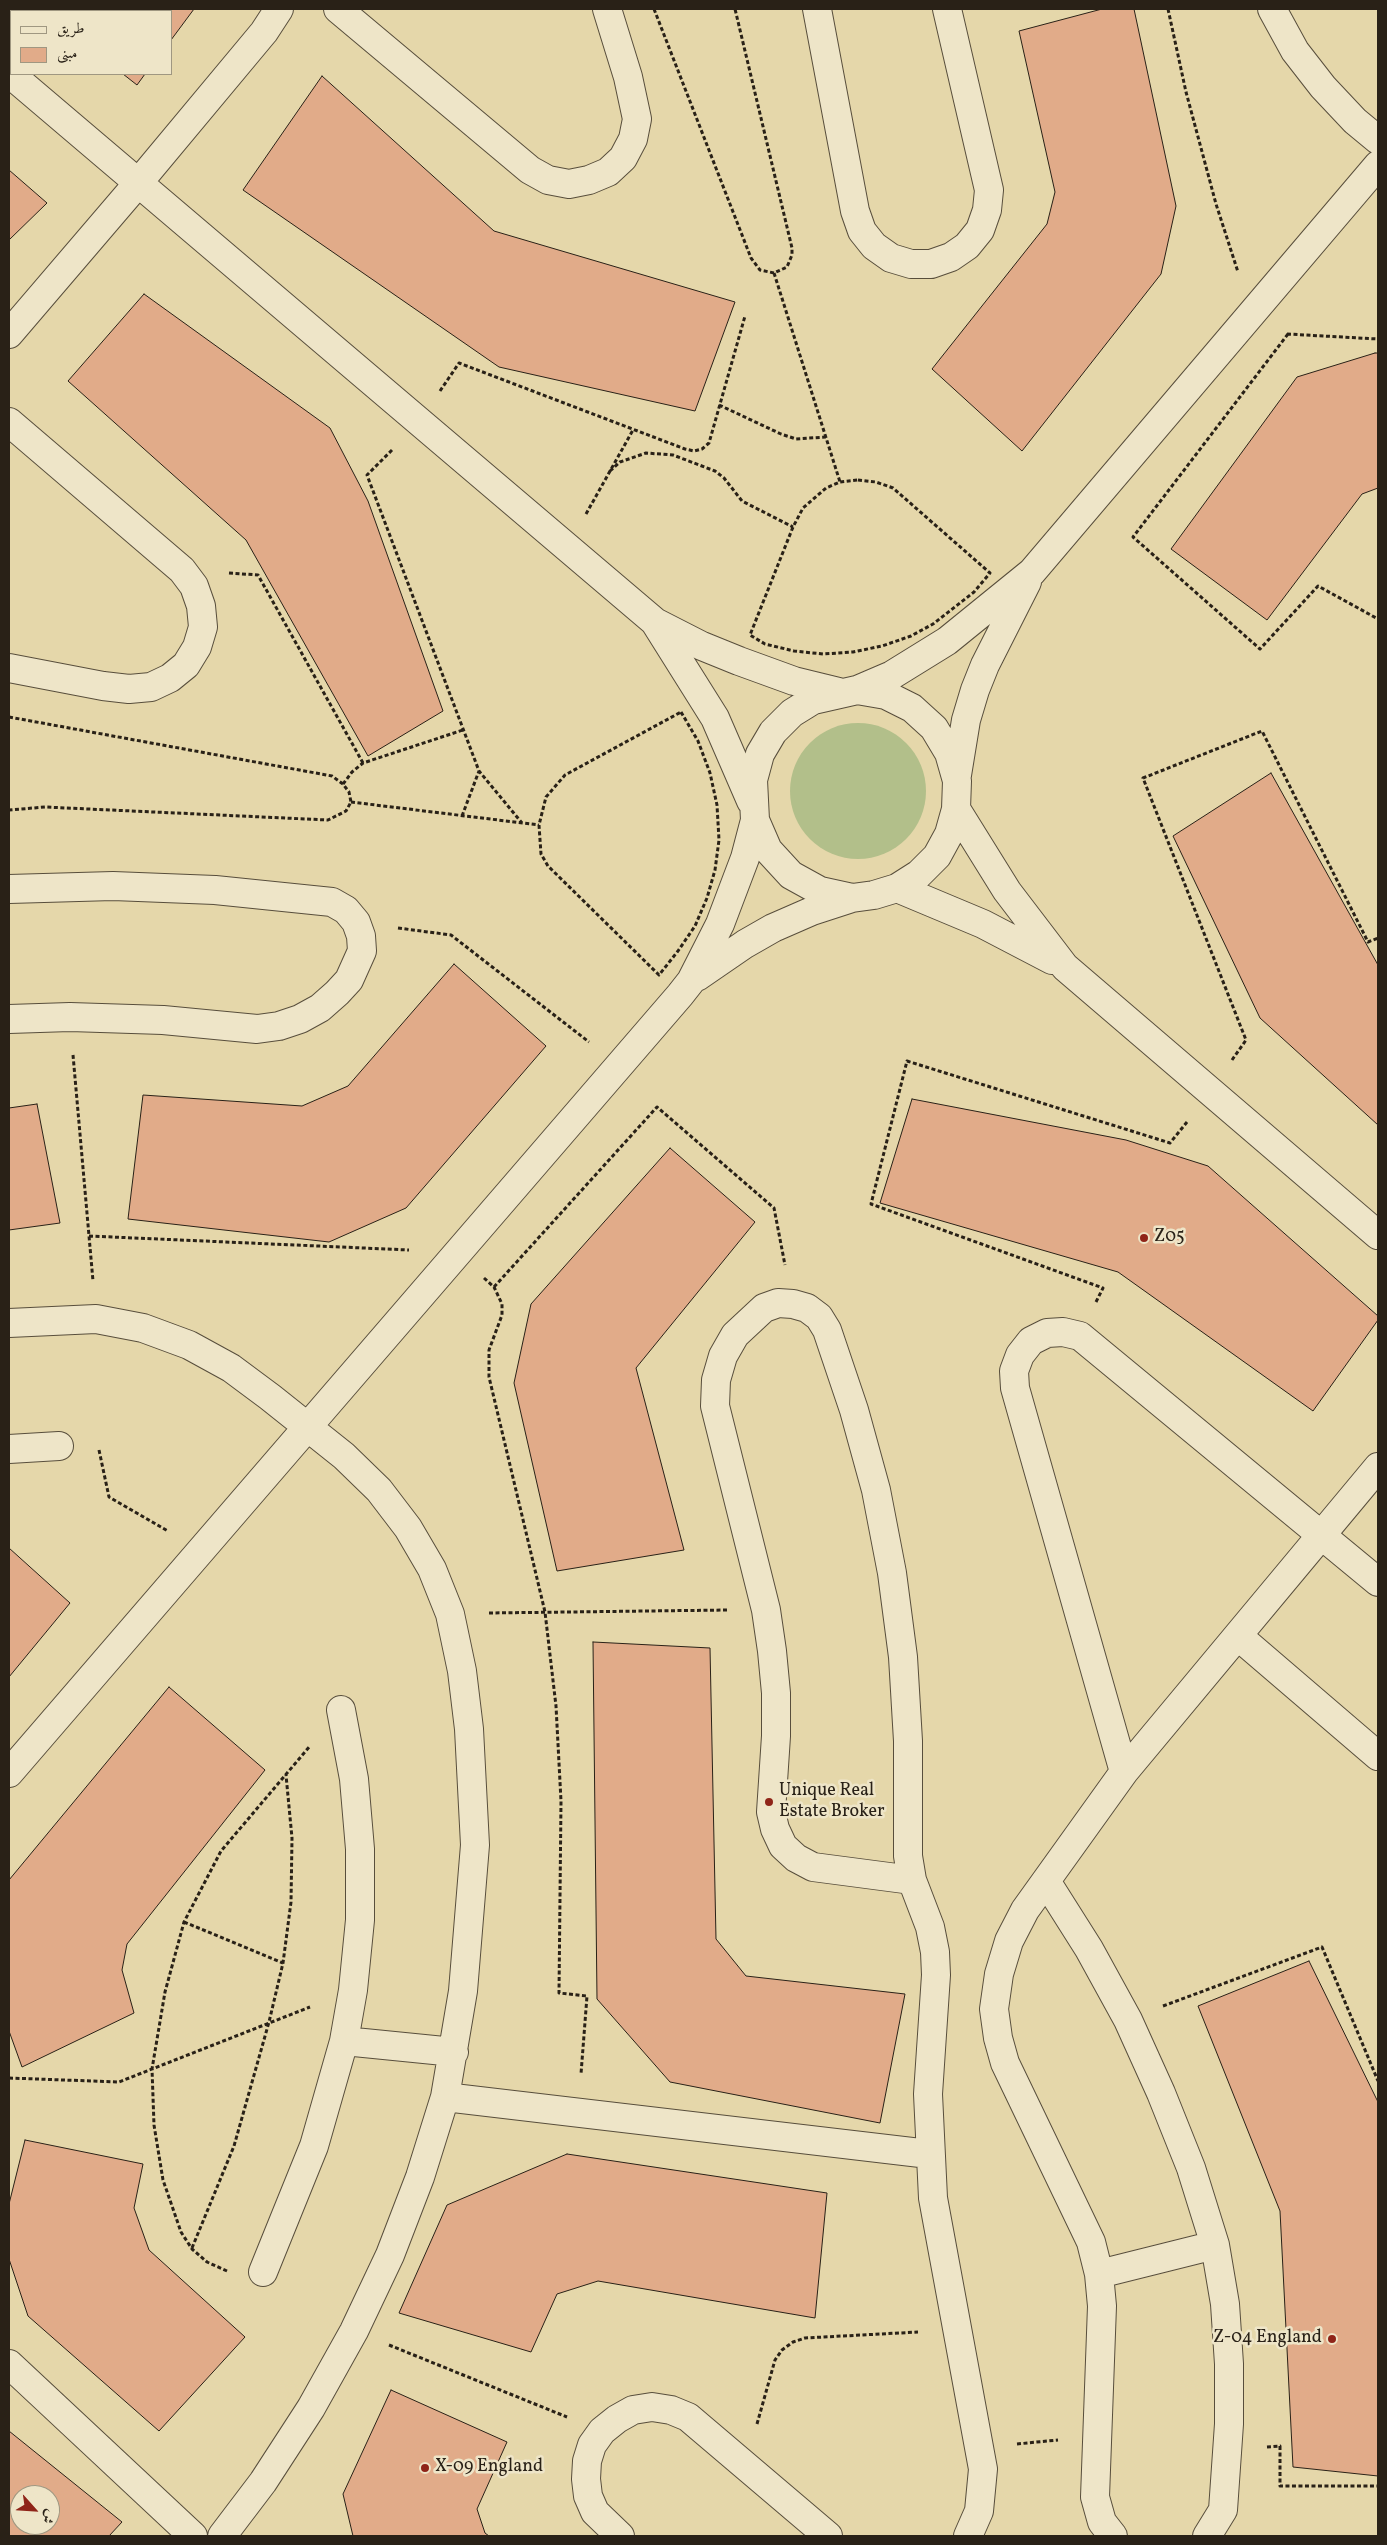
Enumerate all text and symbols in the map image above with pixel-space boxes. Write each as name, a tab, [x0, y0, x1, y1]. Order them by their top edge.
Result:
legend	[10, 10, 172, 75]
text: طريق	[57, 19, 84, 40]
text: مبنى	[57, 44, 77, 65]
place label: Z05	[1154, 1227, 1185, 1249]
marker: Z05	[1138, 1232, 1150, 1244]
place label: Unique Real Estate Broker	[779, 1781, 885, 1824]
marker: Unique Real Estate Broker	[763, 1796, 775, 1808]
place label: Z-04 England	[1213, 2328, 1322, 2350]
marker: Z-04 England	[1326, 2333, 1338, 2345]
place label: X-09 England	[435, 2457, 543, 2479]
marker: X-09 England	[419, 2462, 431, 2474]
north arrow	[10, 2485, 60, 2535]
text: ش	[36, 2506, 60, 2527]

